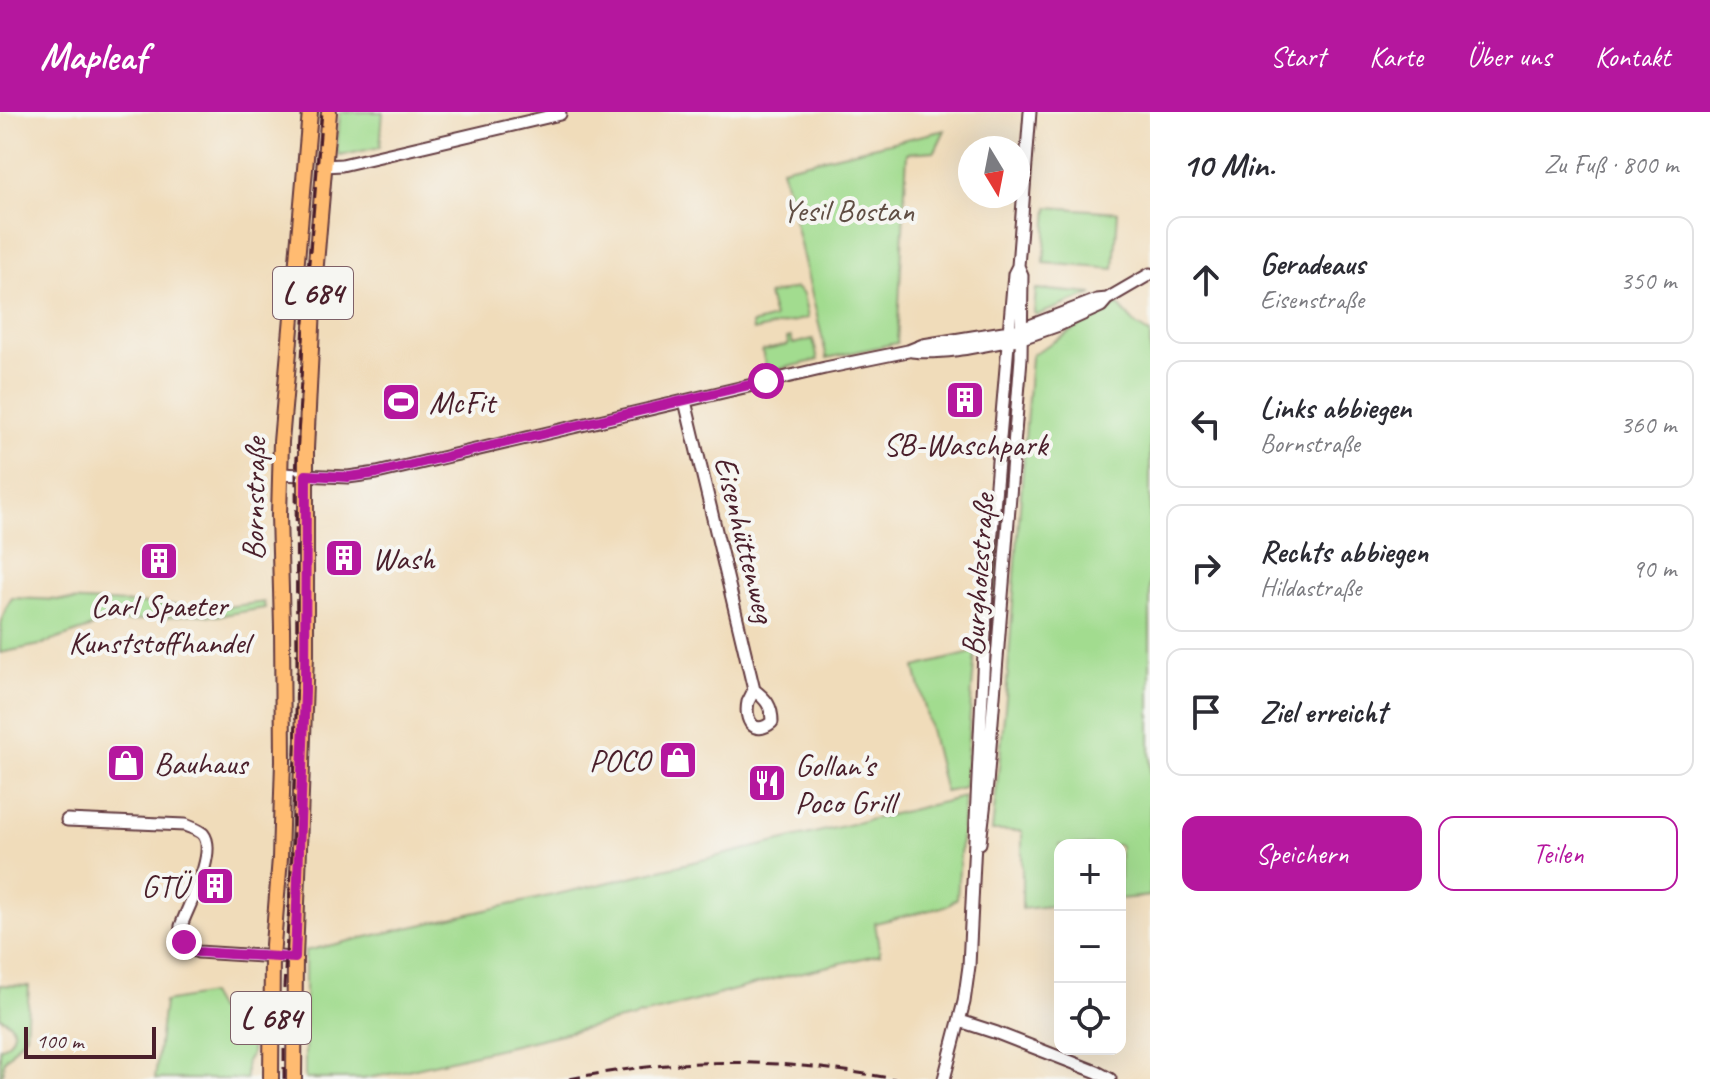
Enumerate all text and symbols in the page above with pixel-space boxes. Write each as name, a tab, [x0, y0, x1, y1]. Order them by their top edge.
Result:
text: Mapleaf	[40, 33, 146, 80]
text: Start	[1270, 39, 1325, 74]
text: Karte	[1369, 39, 1423, 74]
text: Über uns	[1467, 39, 1551, 74]
text: Kontakt	[1595, 39, 1670, 74]
north arrow	[958, 136, 1030, 208]
text: 10 Min.	[1182, 143, 1275, 186]
text: Zu Fuß · 800 m	[1544, 148, 1678, 181]
park label: Yesil Bostan	[782, 190, 915, 231]
text: Geradeaus	[1260, 245, 1365, 283]
icon: ahead	[1184, 258, 1228, 302]
text: 350 m	[1620, 264, 1676, 297]
road number: L 684	[273, 267, 353, 319]
text: Eisenstraße	[1260, 283, 1364, 316]
route start	[748, 363, 784, 399]
building icon: SB-Waschpark	[944, 379, 986, 421]
sports icon: McFit	[380, 381, 422, 423]
place label: McFit	[429, 382, 498, 423]
text: Links abbiegen	[1260, 389, 1411, 427]
icon: left	[1184, 402, 1228, 446]
text: 360 m	[1620, 408, 1676, 441]
place label: SB-Waschpark	[883, 424, 1049, 465]
text: Bornstraße	[1260, 427, 1360, 460]
street label: Bornstraße	[232, 435, 276, 561]
street label: Eisenhüttenweg	[705, 452, 786, 629]
street label: Burgholzstraße	[952, 490, 1004, 657]
text: Rechts abbiegen	[1260, 533, 1428, 571]
building icon: Wash	[323, 537, 365, 579]
place label: Wash	[372, 538, 436, 579]
building icon: Carl Spaeter Kunststoffhandel	[138, 540, 180, 582]
icon: right	[1184, 546, 1228, 590]
text: 90 m	[1632, 552, 1676, 585]
text: Hildastraße	[1260, 571, 1361, 604]
place label: Carl Spaeter Kunststoffhandel	[69, 585, 255, 663]
icon: arrive	[1184, 690, 1228, 734]
text: Ziel erreicht	[1260, 693, 1386, 731]
shop icon: POCO	[657, 739, 699, 781]
place label: POCO	[589, 740, 653, 781]
shop icon: Bauhaus	[105, 742, 147, 784]
place label: Bauhaus	[154, 743, 249, 784]
place label: Gollan's Poco Grill	[795, 745, 900, 823]
restaurant icon: Gollan's Poco Grill	[746, 762, 788, 804]
button: Speichern	[1182, 816, 1422, 891]
button: Teilen	[1438, 816, 1678, 891]
map controls	[1054, 839, 1126, 1055]
button: +	[1054, 839, 1126, 911]
building icon: GTÜ	[194, 865, 236, 907]
place label: GTÜ	[141, 866, 193, 907]
button: −	[1054, 911, 1126, 983]
route end	[166, 924, 202, 960]
button: locate	[1054, 983, 1126, 1055]
road number: L 684	[231, 992, 311, 1044]
scale bar	[24, 1023, 156, 1059]
text: 100 m	[36, 1027, 83, 1055]

